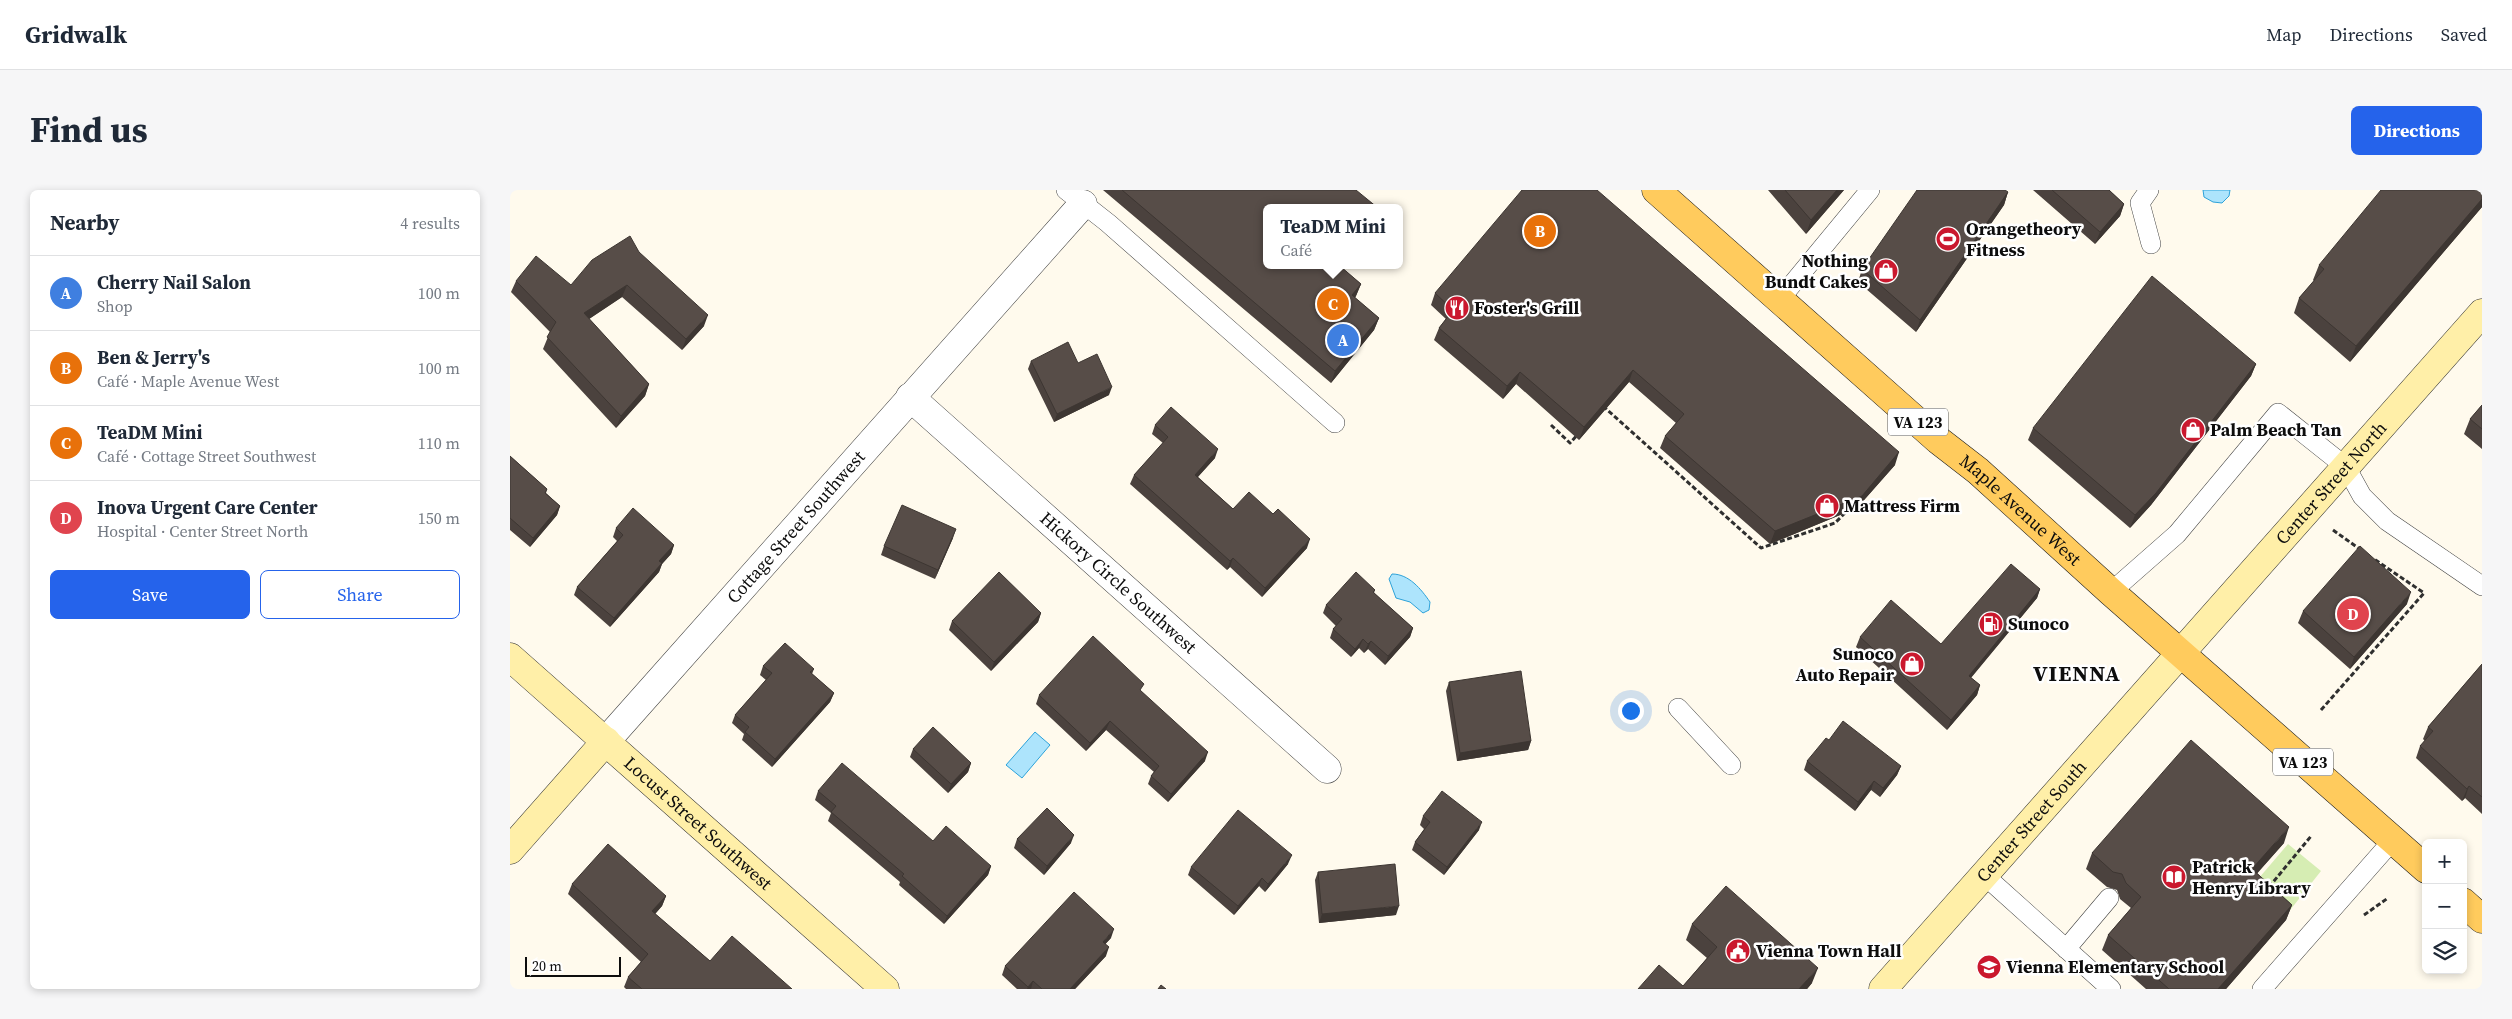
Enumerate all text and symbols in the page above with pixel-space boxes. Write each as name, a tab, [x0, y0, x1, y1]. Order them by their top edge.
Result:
text: Gridwalk	[25, 18, 127, 51]
text: Map	[2266, 22, 2302, 47]
text: Directions	[2330, 22, 2413, 47]
text: Saved	[2441, 22, 2487, 47]
text: Find us	[30, 106, 148, 154]
button: Directions	[2351, 106, 2482, 155]
popup	[1263, 204, 1403, 269]
text: Nearby	[50, 208, 120, 237]
text: 4 results	[400, 212, 460, 234]
pin: B	[1524, 212, 1556, 250]
text: TeaDM Mini	[1280, 213, 1386, 239]
place label: Orangetheory Fitness	[1966, 216, 2082, 262]
sports icon: Orangetheory Fitness	[1935, 226, 1961, 252]
text: Café	[1280, 239, 1312, 261]
place label: Nothing Bundt Cakes	[1765, 248, 1868, 294]
shop icon: Nothing Bundt Cakes	[1873, 258, 1899, 284]
text: Cherry Nail Salon	[97, 269, 251, 295]
text: A	[61, 282, 71, 304]
text: 100 m	[418, 282, 460, 304]
pin: C	[1317, 285, 1349, 323]
text: Shop	[97, 295, 133, 317]
restaurant icon: Foster's Grill	[1444, 295, 1470, 321]
place label: Foster's Grill	[1474, 295, 1579, 320]
pin: A	[1327, 321, 1359, 359]
text: Ben & Jerry's	[97, 344, 210, 370]
text: B	[61, 357, 71, 379]
text: 100 m	[418, 357, 460, 379]
text: Café · Maple Avenue West	[97, 370, 279, 392]
road number: VA 123	[1888, 408, 1948, 436]
street label: Center Street North	[2270, 416, 2392, 550]
shop icon: Palm Beach Tan	[2180, 417, 2206, 443]
place label: Palm Beach Tan	[2210, 417, 2342, 442]
text: TeaDM Mini	[97, 419, 202, 445]
text: C	[61, 432, 71, 454]
text: 110 m	[418, 432, 460, 454]
text: Café · Cottage Street Southwest	[97, 445, 316, 467]
street label: Cottage Street Southwest	[721, 445, 870, 609]
street label: Maple Avenue West	[1955, 448, 2087, 571]
shop icon: Mattress Firm	[1814, 493, 1840, 519]
place label: Mattress Firm	[1844, 493, 1960, 518]
text: Inova Urgent Care Center	[97, 494, 318, 520]
street label: Hickory Circle Southwest	[1035, 506, 1202, 659]
text: D	[60, 507, 72, 529]
text: 150 m	[418, 507, 460, 529]
text: Hospital · Center Street North	[97, 520, 308, 542]
button: Save	[50, 570, 250, 619]
button: Share	[260, 570, 460, 619]
pin: D	[2337, 595, 2369, 633]
fuel station icon: Sunoco	[1978, 611, 2004, 637]
place label: Sunoco	[2008, 611, 2069, 636]
place label: Sunoco Auto Repair	[1795, 641, 1895, 687]
shop icon: Sunoco Auto Repair	[1899, 651, 1925, 677]
district label: VIENNA	[2033, 658, 2121, 688]
your location	[1618, 698, 1644, 724]
road number: VA 123	[2273, 748, 2333, 776]
street label: Locust Street Southwest	[619, 751, 778, 896]
street label: Center Street South	[1970, 755, 2092, 887]
map controls	[2422, 839, 2467, 974]
button: +	[2422, 839, 2467, 884]
place label: Patrick Henry Library	[2192, 854, 2311, 900]
library icon: Patrick Henry Library	[2161, 864, 2187, 890]
button: −	[2422, 884, 2467, 929]
button: layers	[2422, 929, 2467, 974]
public building icon: Vienna Town Hall	[1725, 938, 1751, 964]
place label: Vienna Town Hall	[1756, 938, 1902, 963]
scale bar	[525, 954, 621, 977]
school or university icon: Vienna Elementary School	[1976, 954, 2002, 980]
place label: Vienna Elementary School	[2006, 954, 2225, 979]
text: 20 m	[532, 956, 562, 976]

